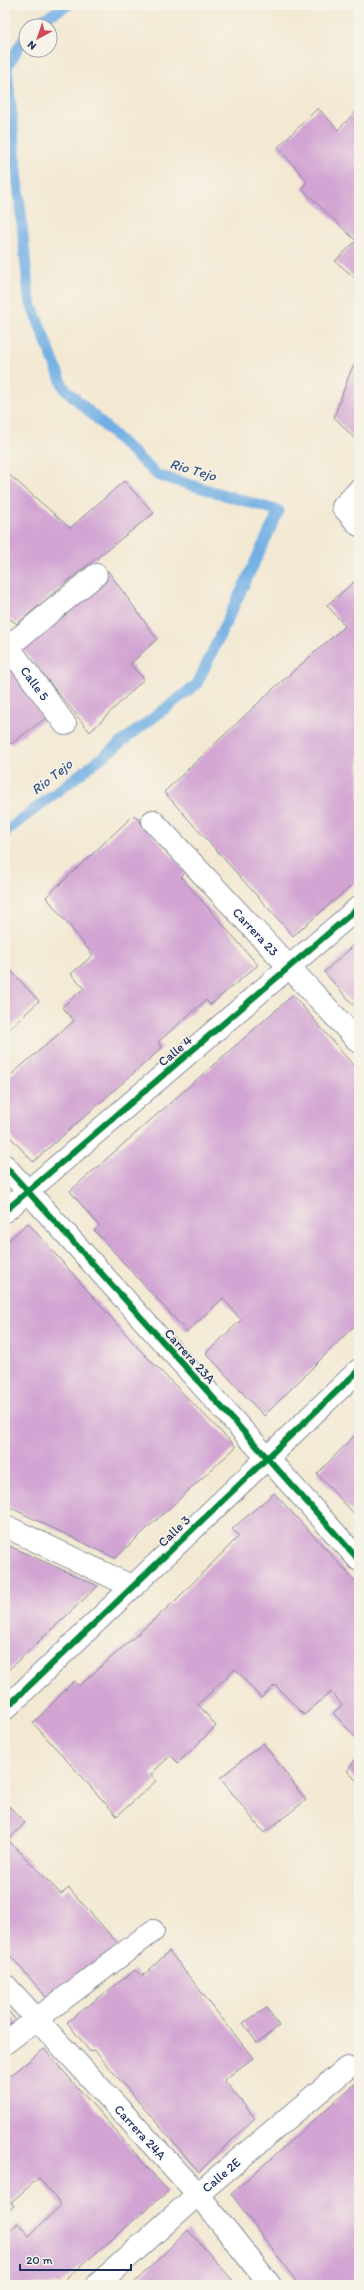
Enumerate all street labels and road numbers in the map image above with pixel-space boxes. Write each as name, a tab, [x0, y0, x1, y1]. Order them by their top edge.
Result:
street label: Calle 5	[18, 663, 53, 703]
street label: Carrera 23	[230, 904, 282, 959]
street label: Calle 4	[155, 1032, 195, 1069]
street label: Carrera 23A	[162, 1326, 219, 1387]
street label: Calle 3	[155, 1512, 193, 1550]
street label: Carrera 24A	[112, 2101, 170, 2163]
street label: Calle 2E	[199, 2154, 243, 2195]

